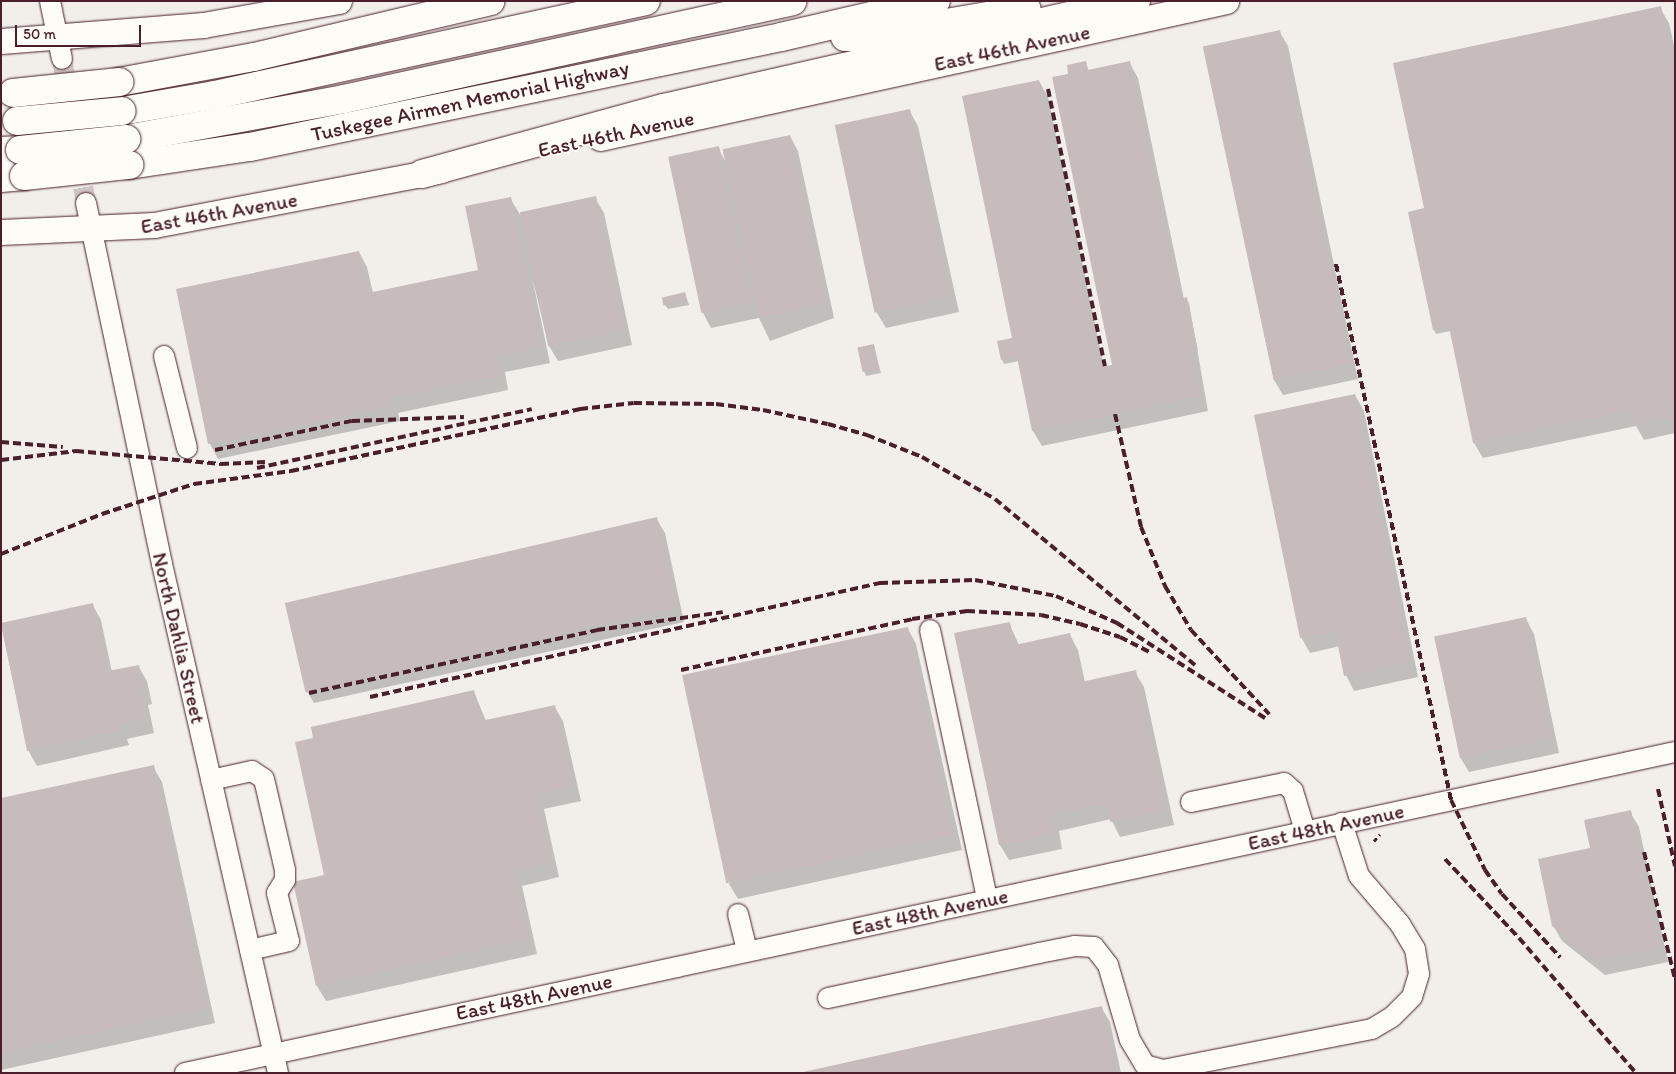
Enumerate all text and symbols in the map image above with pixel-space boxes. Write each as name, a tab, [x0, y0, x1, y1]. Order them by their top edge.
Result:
scale bar	[18, 15, 144, 47]
street label: East 46th Avenue	[932, 19, 1092, 77]
text: 50 m	[23, 25, 56, 43]
street label: Tuskegee Airmen Memorial Highway	[309, 55, 631, 147]
street label: East 46th Avenue	[536, 105, 696, 163]
street label: East 46th Avenue	[139, 187, 299, 239]
street label: North Dahlia Street	[147, 550, 211, 726]
street label: East 48th Avenue	[1246, 798, 1406, 856]
street label: East 48th Avenue	[850, 883, 1010, 941]
street label: East 48th Avenue	[454, 968, 614, 1026]

